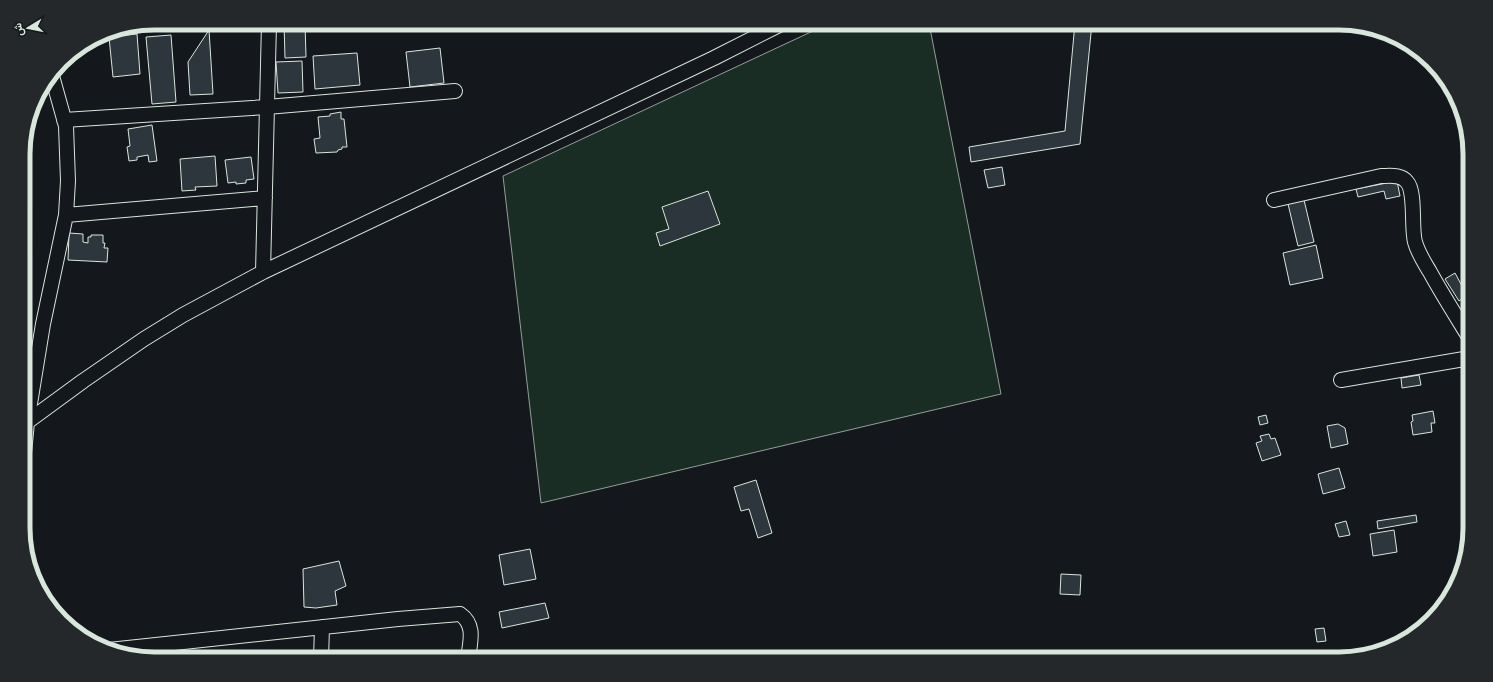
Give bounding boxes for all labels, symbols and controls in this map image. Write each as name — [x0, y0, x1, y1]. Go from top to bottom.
north arrow — [8, 8, 48, 48]
text: ش — [11, 22, 26, 37]

